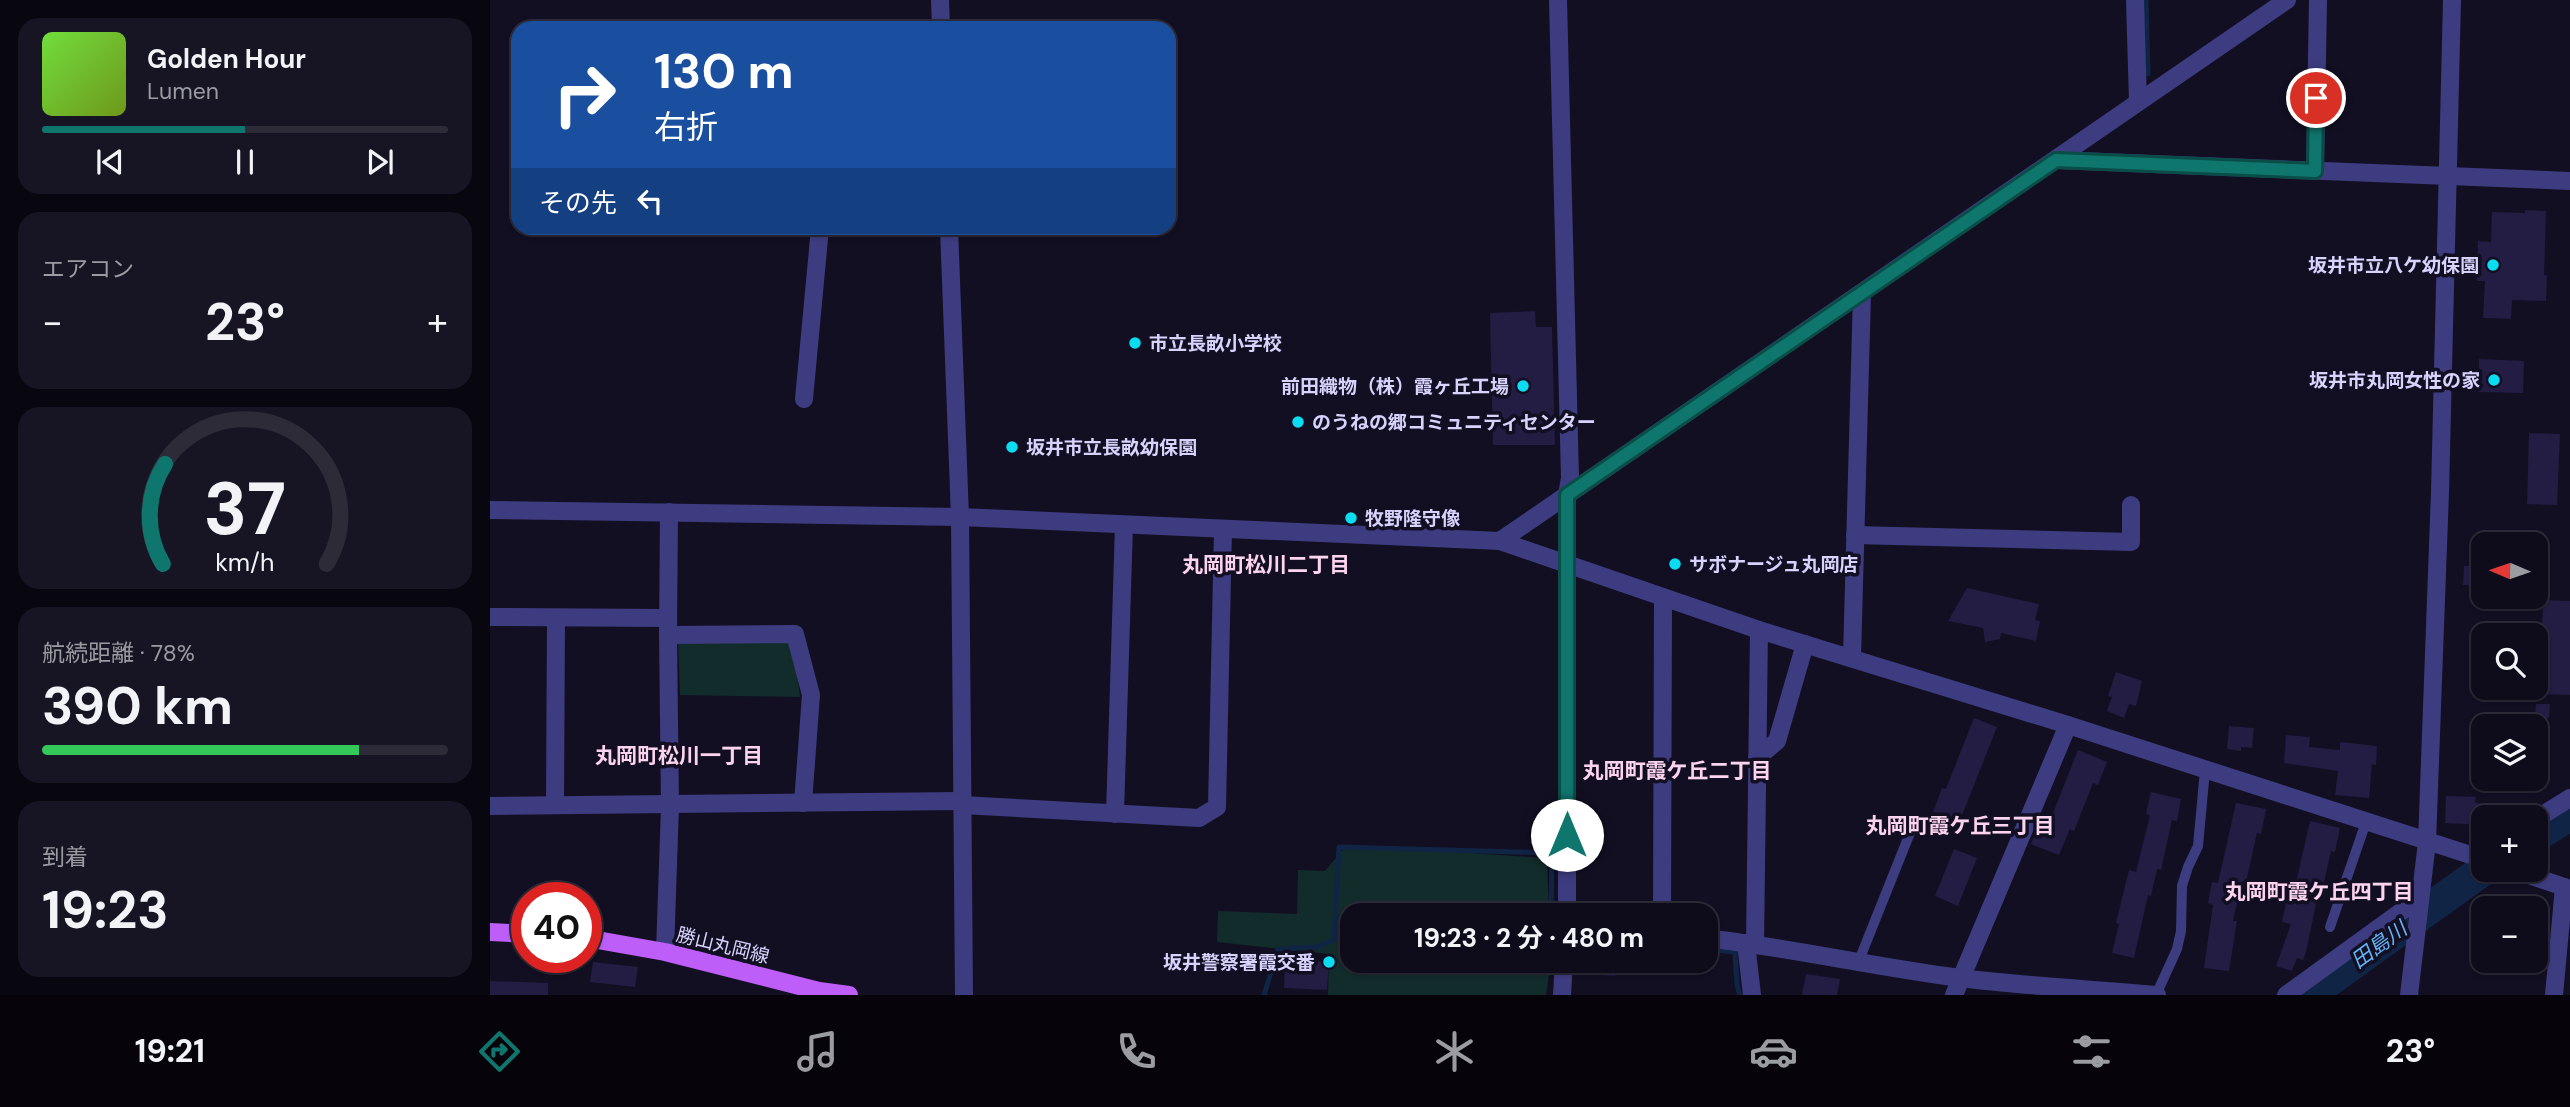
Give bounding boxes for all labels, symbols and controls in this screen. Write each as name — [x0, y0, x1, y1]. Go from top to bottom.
text: 130 m — [654, 39, 794, 103]
text: Golden Hour — [147, 42, 306, 76]
icon: right — [539, 49, 630, 140]
pin — [2286, 68, 2346, 128]
text: Lumen — [147, 76, 219, 106]
icon: arrive — [2297, 79, 2335, 117]
text: 右折 — [654, 106, 718, 148]
icon: previous — [91, 143, 129, 181]
icon: pause — [226, 143, 264, 181]
icon: next — [361, 143, 399, 181]
icon: left — [631, 182, 669, 220]
text: その先 — [539, 186, 617, 220]
place label: 坂井市立八ケ幼保園 — [2308, 253, 2479, 278]
text: エアコン — [42, 254, 134, 284]
marker: 坂井市立八ケ幼保園 — [2485, 257, 2501, 273]
text: 23° — [205, 288, 285, 356]
text: − — [42, 297, 63, 347]
text: + — [427, 297, 448, 347]
place label: 市立長畝小学校 — [1149, 331, 1282, 356]
marker: 市立長畝小学校 — [1127, 335, 1143, 351]
place label: 坂井市丸岡女性の家 — [2309, 368, 2480, 393]
marker: 坂井市丸岡女性の家 — [2486, 372, 2502, 388]
place label: 前田織物（株）霞ヶ丘工場 — [1281, 374, 1509, 399]
marker: 前田織物（株）霞ヶ丘工場 — [1515, 378, 1531, 394]
place label: のうねの郷コミュニティセンター — [1312, 410, 1596, 435]
marker: のうねの郷コミュニティセンター — [1290, 414, 1306, 430]
place label: 坂井市立長畝幼保園 — [1026, 435, 1197, 460]
marker: 坂井市立長畝幼保園 — [1004, 439, 1020, 455]
text: 37 — [204, 462, 286, 557]
place label: 牧野隆守像 — [1365, 506, 1460, 531]
marker: 牧野隆守像 — [1343, 510, 1359, 526]
north arrow — [2471, 532, 2548, 609]
map controls — [2471, 532, 2548, 973]
text: km/h — [215, 545, 275, 578]
district label: 丸岡町松川二丁目 — [1182, 551, 1350, 579]
place label: サボナージュ丸岡店 — [1689, 552, 1858, 577]
marker: サボナージュ丸岡店 — [1667, 556, 1683, 572]
button: search — [2471, 623, 2548, 700]
text: 航続距離 · 78% — [42, 638, 195, 668]
text: 390 km — [42, 672, 233, 740]
button: layers — [2471, 714, 2548, 791]
district label: 丸岡町松川一丁目 — [595, 742, 763, 770]
district label: 丸岡町霞ケ丘二丁目 — [1583, 757, 1772, 785]
position arrow — [1530, 798, 1604, 872]
button: + — [2471, 805, 2548, 882]
district label: 丸岡町霞ケ丘三丁目 — [1866, 812, 2055, 840]
text: 到着 — [42, 842, 88, 872]
text: 19:23 — [42, 876, 169, 944]
district label: 丸岡町霞ケ丘四丁目 — [2225, 878, 2414, 906]
speed limit sign: 40 — [511, 882, 602, 973]
button: − — [2471, 896, 2548, 973]
water label: 田島川 — [2345, 914, 2414, 975]
text: 19:23 · 2 分 · 480 m — [1414, 921, 1644, 955]
street label: 勝山丸岡線 — [674, 922, 772, 969]
place label: 坂井警察署霞交番 — [1163, 950, 1315, 975]
marker: 坂井警察署霞交番 — [1321, 954, 1337, 970]
icon: directions — [475, 1027, 524, 1076]
icon: music — [793, 1027, 842, 1076]
icon: phone — [1112, 1027, 1161, 1076]
icon: climate — [1430, 1027, 1479, 1076]
icon: car — [1749, 1027, 1798, 1076]
icon: filters — [2067, 1027, 2116, 1076]
text: 19:21 — [135, 1030, 205, 1072]
text: 23° — [2386, 1030, 2435, 1072]

